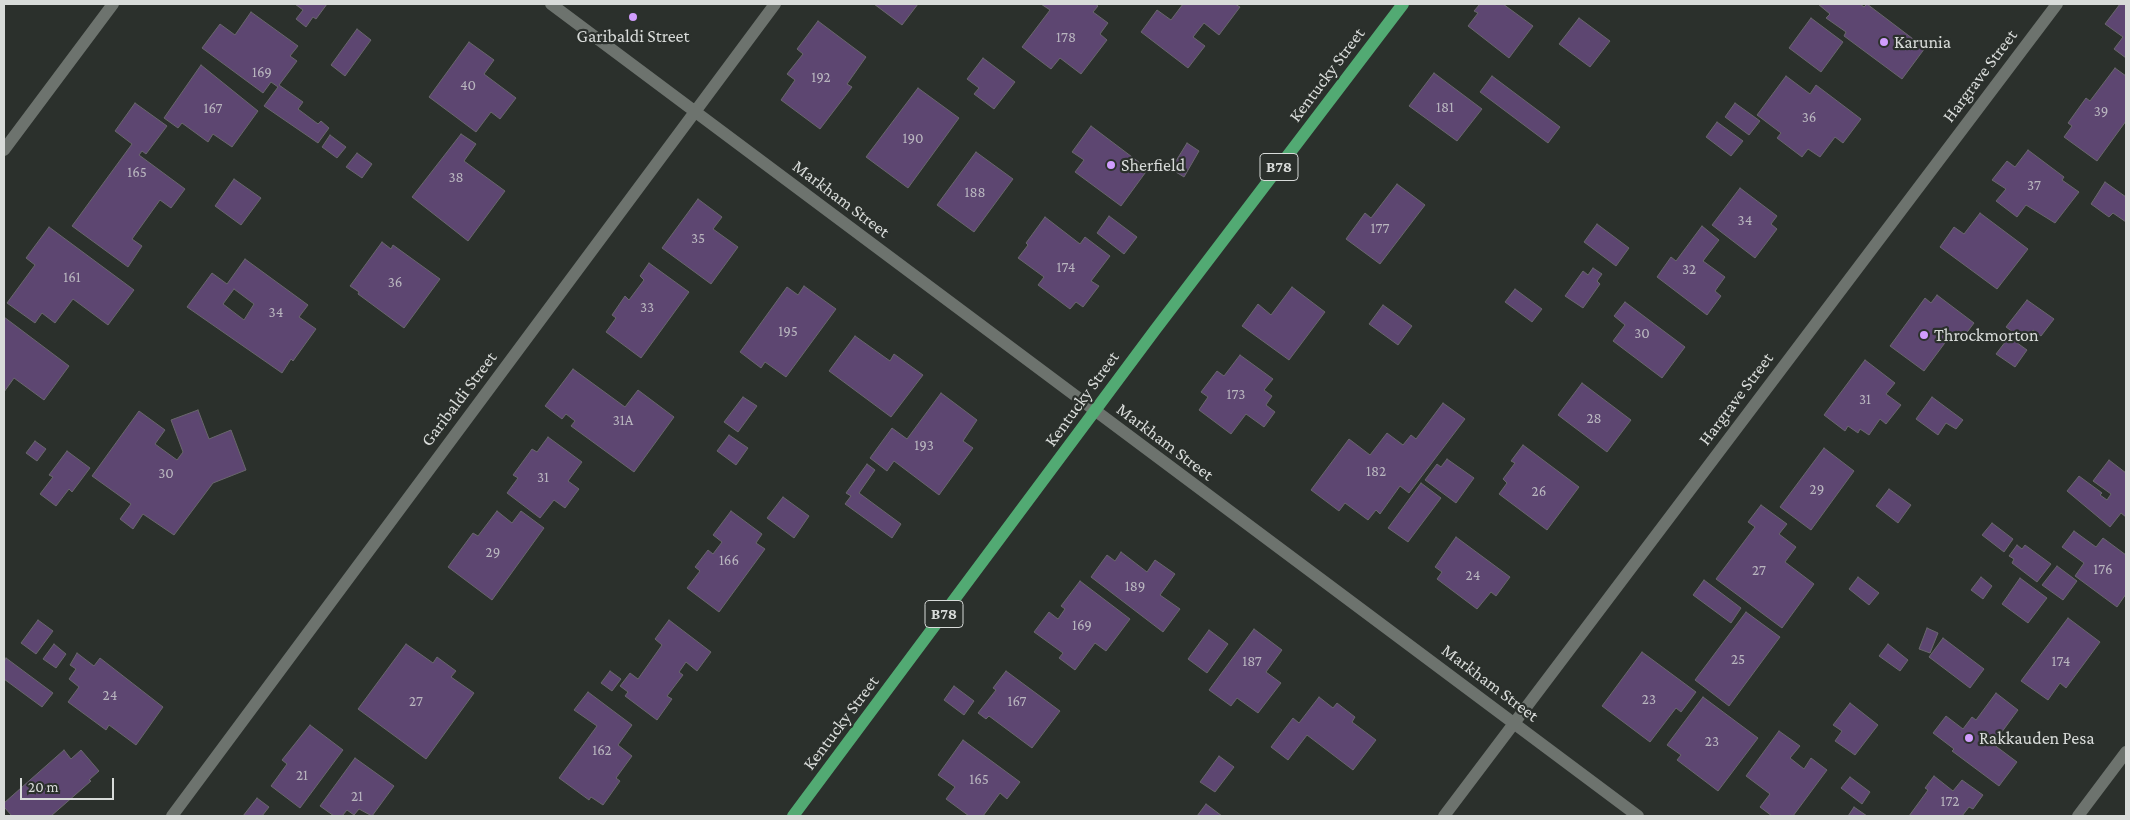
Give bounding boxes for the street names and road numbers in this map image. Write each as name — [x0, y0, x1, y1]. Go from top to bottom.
street label: Kentucky Street — [1284, 23, 1370, 127]
street label: Hargrave Street — [1938, 25, 2022, 127]
road number: B78 — [1260, 154, 1298, 180]
street label: Markham Street — [788, 155, 894, 243]
street label: Garibaldi Street — [416, 347, 502, 451]
street label: Kentucky Street — [1040, 347, 1124, 451]
street label: Hargrave Street — [1694, 348, 1778, 450]
street label: Markham Street — [1112, 398, 1218, 486]
road number: B78 — [925, 600, 963, 628]
street label: Markham Street — [1437, 639, 1543, 727]
street label: Kentucky Street — [798, 671, 884, 775]

